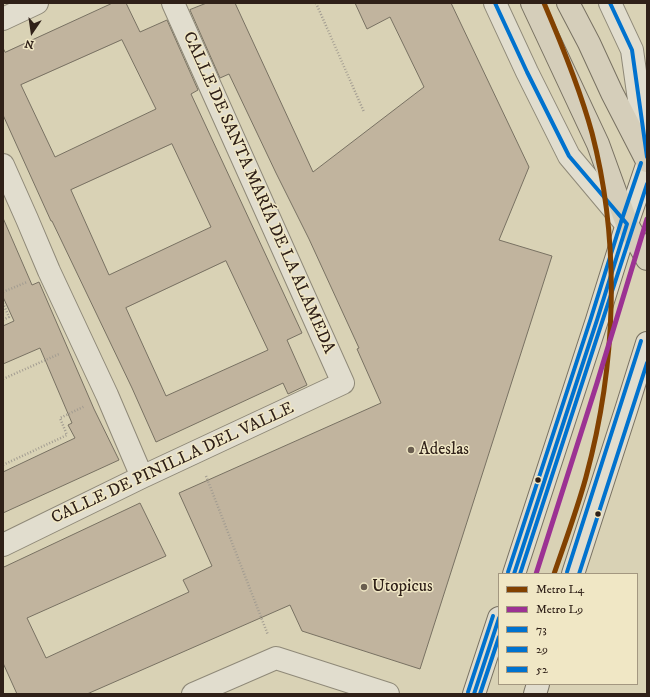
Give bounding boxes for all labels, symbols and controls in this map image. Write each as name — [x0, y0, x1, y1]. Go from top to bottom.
north arrow — [12, 12, 52, 52]
street label: CALLE DE SANTA MARÍA DE LA ALAMEDA — [177, 29, 339, 357]
text: N — [23, 36, 35, 52]
street label: CALLE DE PINILLA DEL VALLE — [48, 399, 298, 529]
place label: Adeslas — [419, 440, 469, 460]
marker: Adeslas — [406, 445, 416, 455]
unlabelled marker — [533, 475, 543, 485]
unlabelled marker — [593, 509, 603, 519]
legend — [498, 573, 638, 685]
place label: Utopicus — [372, 577, 433, 597]
marker: Utopicus — [359, 582, 369, 592]
text: Metro L4 — [536, 582, 584, 597]
text: Metro L9 — [536, 602, 583, 617]
text: 73 — [536, 622, 547, 637]
text: 29 — [536, 642, 548, 657]
text: 52 — [536, 662, 548, 677]

